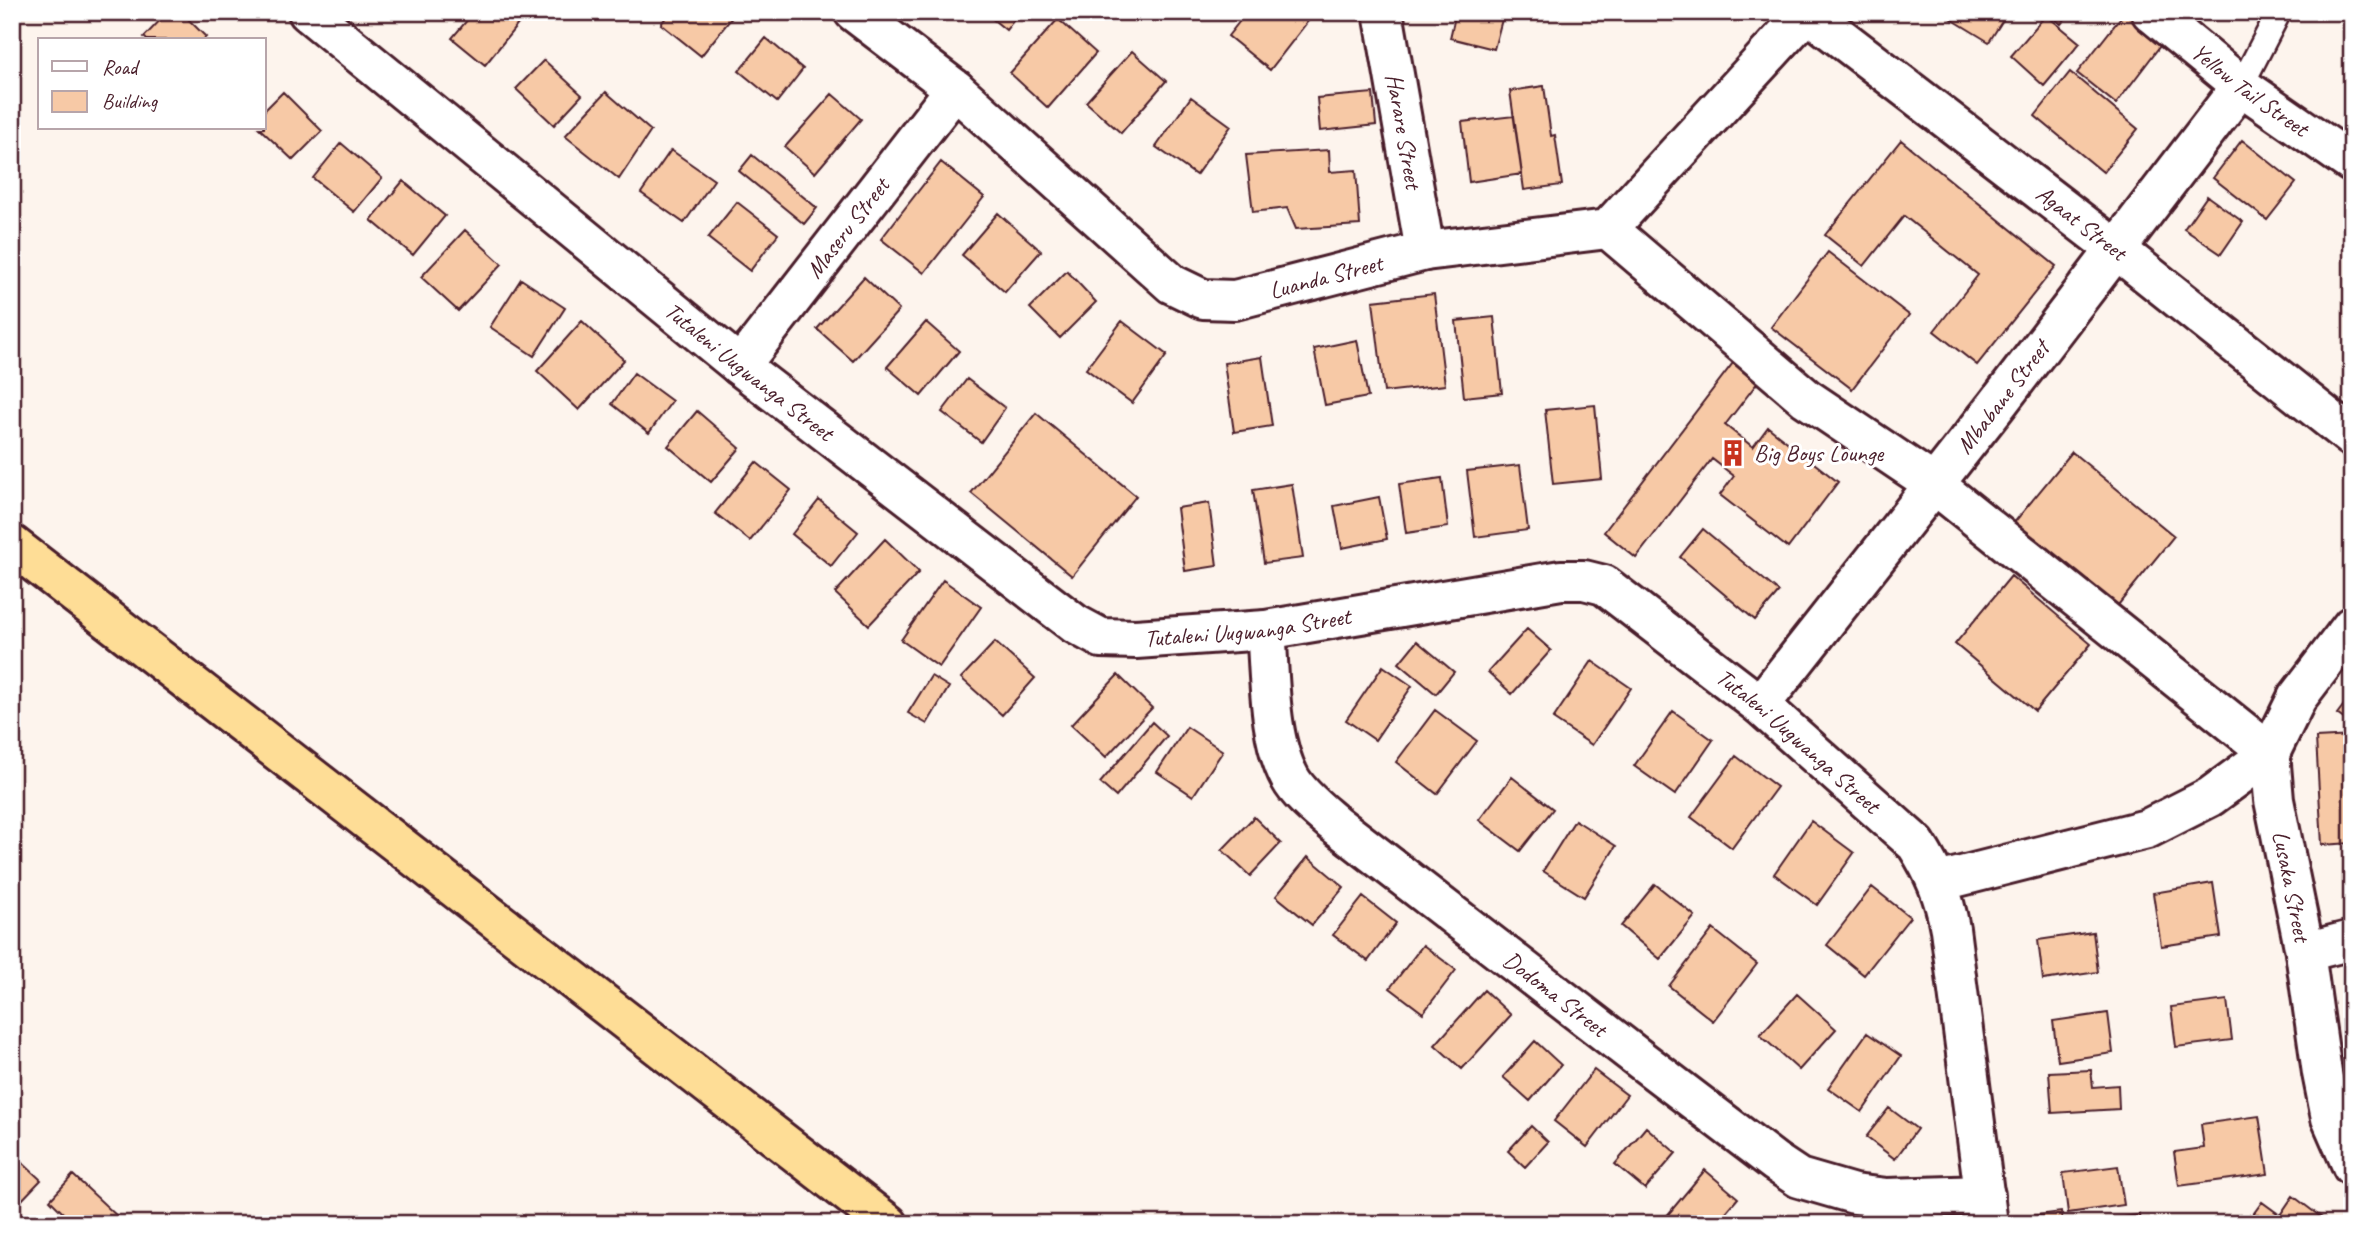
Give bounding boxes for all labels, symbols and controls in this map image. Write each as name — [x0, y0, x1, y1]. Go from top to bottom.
street label: Yellow Tail Street — [2185, 37, 2316, 144]
legend — [38, 38, 266, 130]
text: Road — [102, 54, 141, 80]
street label: Harare Street — [1379, 71, 1429, 193]
text: Building — [102, 88, 159, 114]
street label: Maseru Street — [799, 170, 897, 284]
street label: Agaat Street — [2030, 178, 2134, 268]
street label: Luanda Street — [1266, 247, 1387, 306]
street label: Tutaleni Uugwanga Street — [659, 295, 841, 449]
street label: Mbabane Street — [1949, 332, 2058, 460]
building icon: Big Boys Lounge — [1718, 438, 1748, 468]
place label: Big Boys Lounge — [1754, 438, 1885, 468]
street label: Tutaleni Uugwanga Street — [1144, 601, 1355, 653]
street label: Tutaleni Uugwanga Street — [1710, 662, 1888, 821]
street label: Lusaka Street — [2266, 828, 2318, 946]
street label: Dodoma Street — [1498, 945, 1615, 1045]

